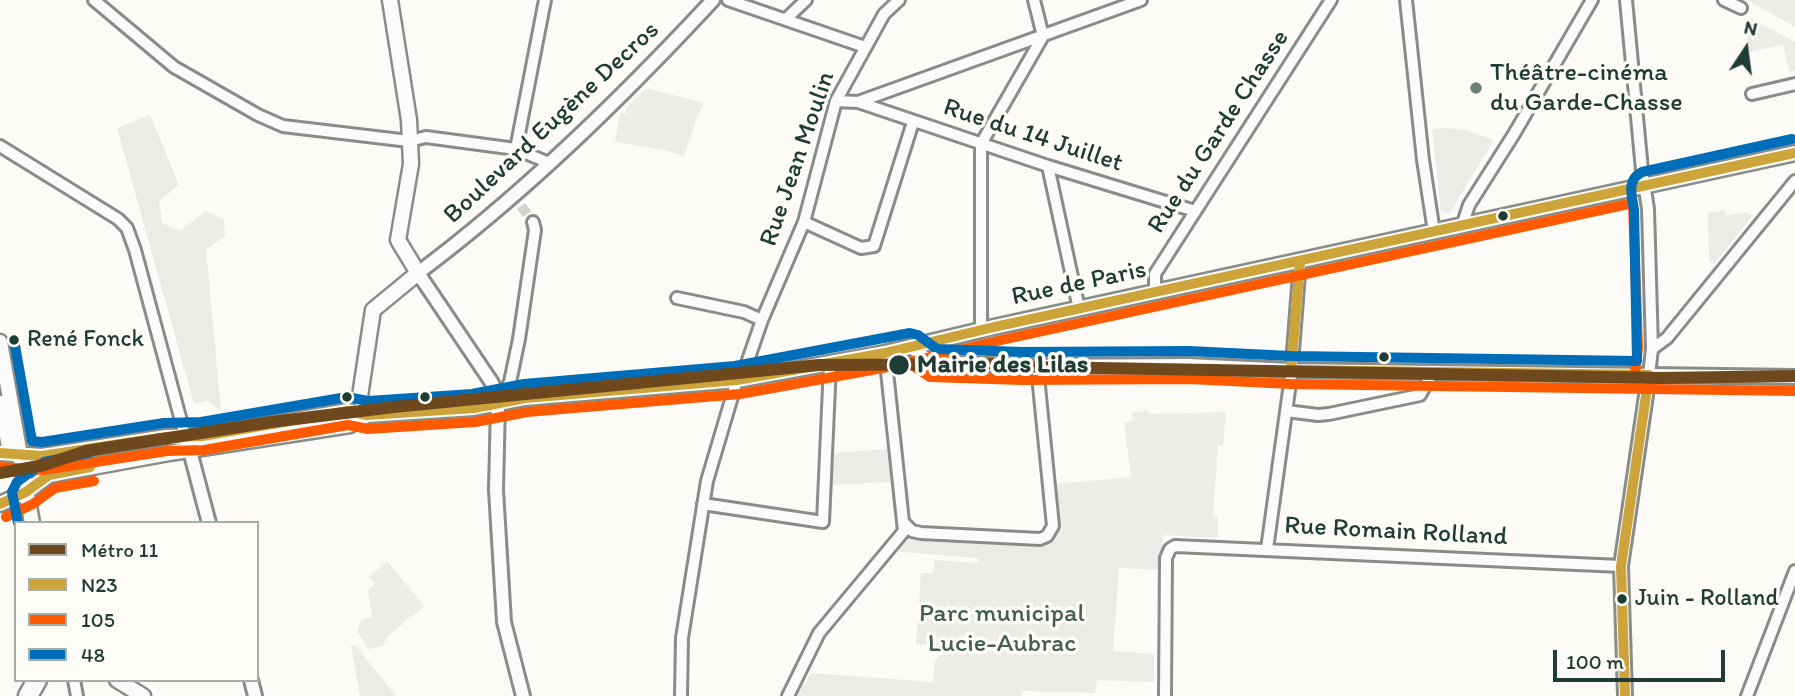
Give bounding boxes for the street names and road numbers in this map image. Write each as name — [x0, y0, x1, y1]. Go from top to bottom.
street label: Boulevard Eugène Decros — [438, 15, 666, 231]
street label: Rue du Garde Chasse — [1141, 24, 1297, 240]
street label: Rue Jean Moulin — [754, 68, 842, 250]
street label: Rue du 14 Juillet — [939, 92, 1127, 180]
street label: Rue de Paris — [1009, 255, 1149, 313]
street label: Rue Romain Rolland — [1284, 511, 1508, 553]

